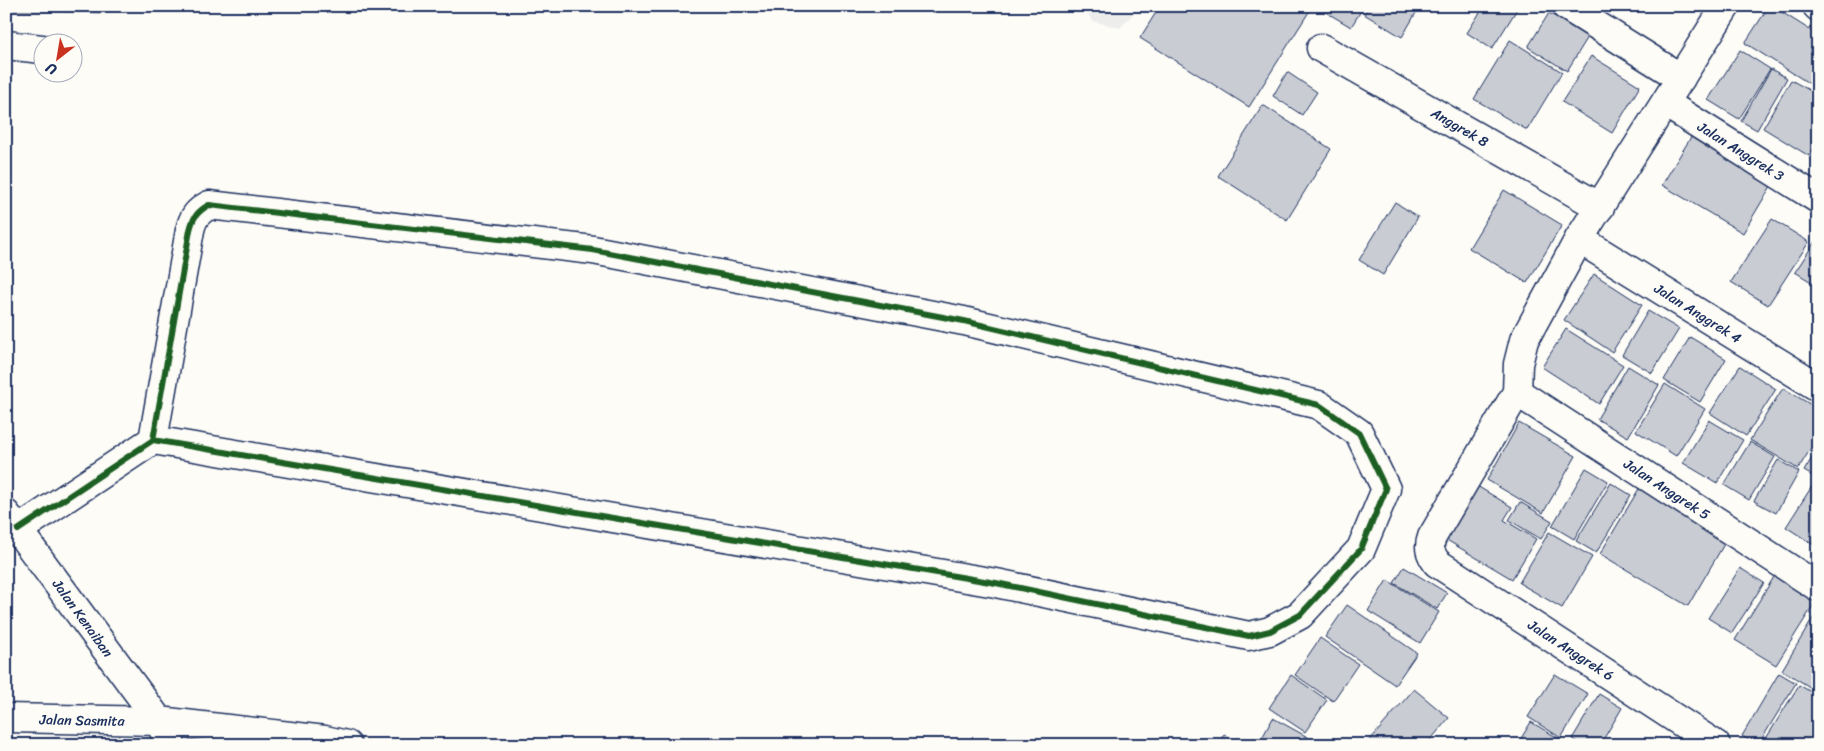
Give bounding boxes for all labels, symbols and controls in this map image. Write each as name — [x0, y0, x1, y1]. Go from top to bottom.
north arrow — [32, 32, 82, 82]
text: U — [41, 55, 62, 82]
street label: Anggrek 8 — [1425, 100, 1494, 154]
street label: Jalan Anggrek 3 — [1692, 114, 1789, 188]
street label: Jalan Anggrek 4 — [1648, 276, 1747, 351]
street label: Jalan Anggrek 5 — [1617, 451, 1716, 527]
street label: Jalan Kenaiban — [45, 573, 120, 663]
street label: Jalan Anggrek 6 — [1522, 613, 1619, 688]
street label: Jalan Sasmita — [38, 707, 126, 734]

